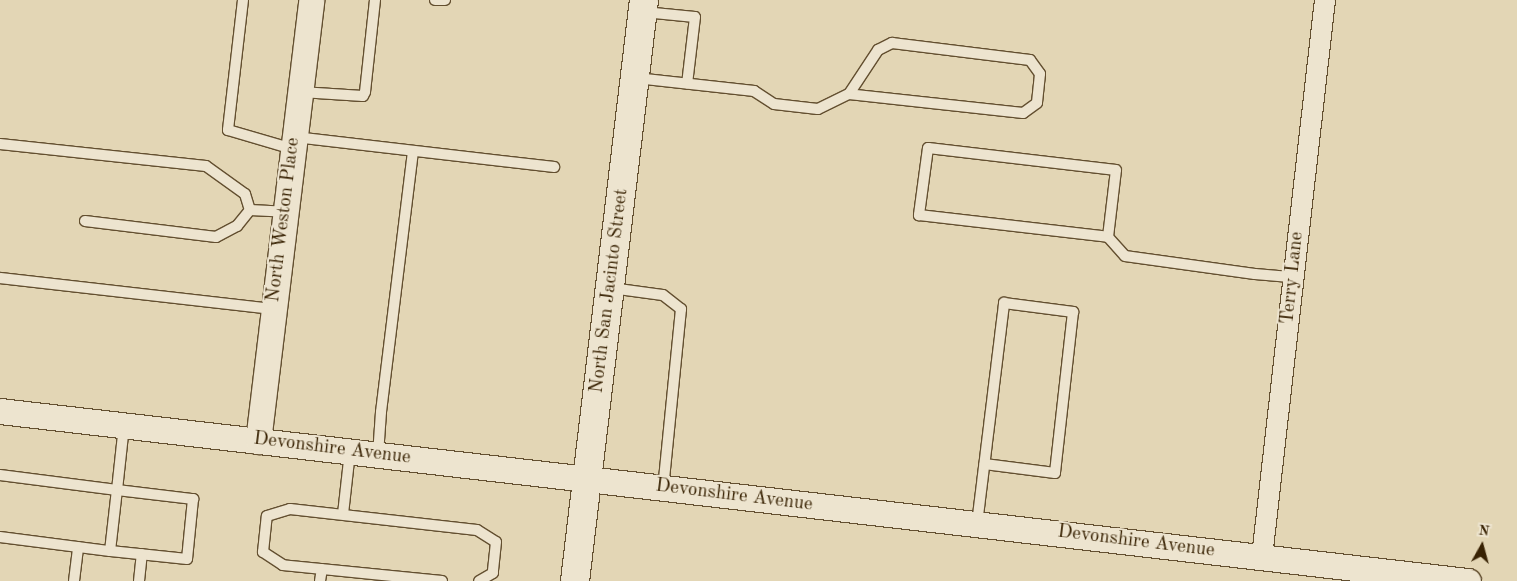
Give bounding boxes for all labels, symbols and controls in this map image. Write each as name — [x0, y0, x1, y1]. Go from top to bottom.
street label: North Weston Place — [263, 136, 305, 304]
street label: North San Jacinto Street — [586, 187, 634, 395]
street label: Terry Lane — [1277, 231, 1309, 325]
street label: Devonshire Avenue — [252, 428, 412, 470]
street label: Devonshire Avenue — [654, 475, 814, 517]
street label: Devonshire Avenue — [1056, 521, 1216, 563]
north arrow — [1457, 521, 1507, 571]
text: N — [1478, 524, 1490, 539]

